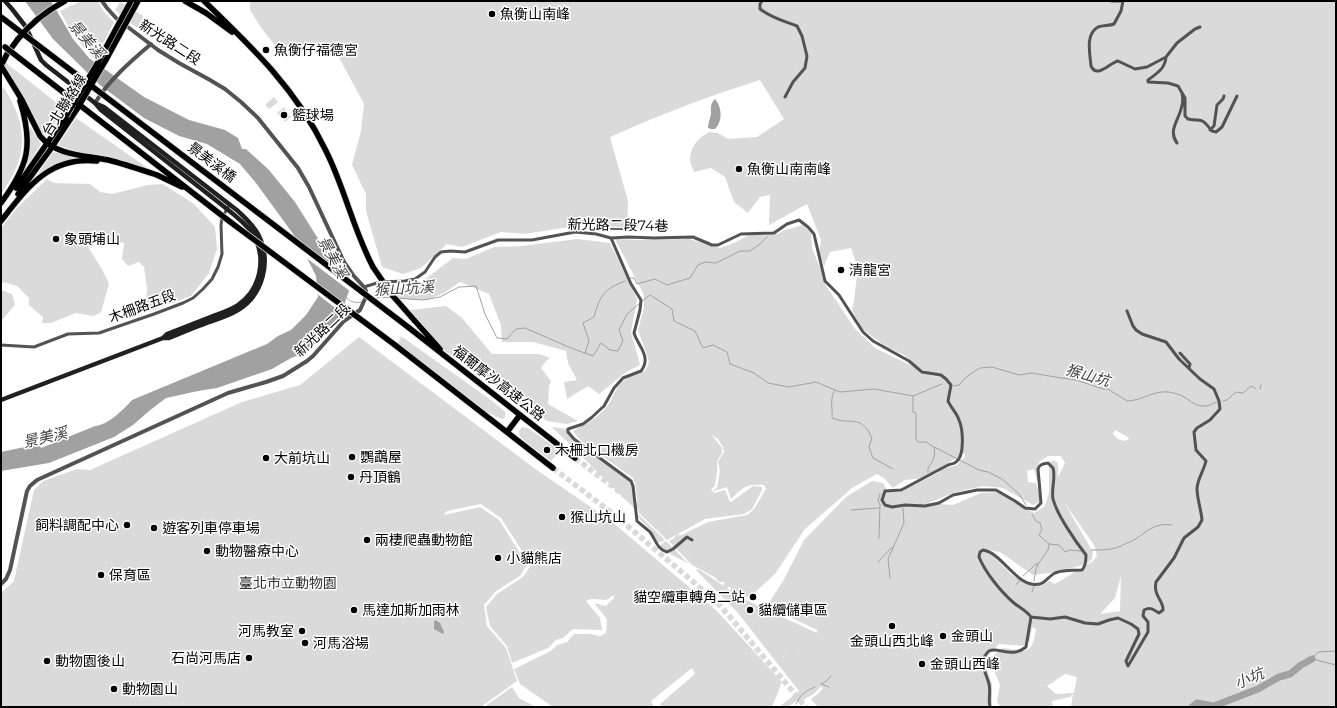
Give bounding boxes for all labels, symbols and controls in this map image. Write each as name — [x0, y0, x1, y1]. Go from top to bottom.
place label: 魚衡山南峰 — [500, 5, 570, 23]
marker: 魚衡山南峰 — [487, 9, 497, 19]
street label: 新光路二段 — [136, 15, 204, 69]
water label: 景美溪 — [65, 16, 110, 64]
place label: 魚衡仔福德宮 — [274, 41, 358, 59]
marker: 魚衡仔福德宮 — [261, 45, 271, 55]
street label: 台北聯絡線 — [38, 71, 90, 139]
place label: 籃球場 — [292, 106, 334, 124]
marker: 籃球場 — [279, 110, 289, 120]
street label: 景美溪橋 — [184, 138, 240, 186]
place label: 魚衡山南南峰 — [747, 160, 831, 178]
marker: 魚衡山南南峰 — [734, 164, 744, 174]
street label: 新光路二段74巷 — [568, 215, 668, 235]
place label: 象頭埔山 — [64, 230, 120, 248]
water label: 景美溪 — [314, 233, 353, 283]
marker: 象頭埔山 — [51, 234, 61, 244]
place label: 清龍宮 — [849, 261, 891, 279]
marker: 清龍宮 — [836, 265, 846, 275]
water label: 猴山坑溪 — [374, 277, 436, 299]
street label: 木柵路五段 — [106, 286, 178, 326]
street label: 新光路二段 — [290, 300, 354, 360]
street label: 福爾摩沙高速公路 — [449, 341, 549, 425]
water label: 猴山坑 — [1064, 360, 1114, 391]
water label: 景美溪 — [21, 422, 71, 451]
place label: 木柵北口機房 — [555, 441, 639, 459]
marker: 木柵北口機房 — [542, 445, 552, 455]
place label: 鸚鵡屋 — [360, 448, 402, 466]
place label: 大前坑山 — [274, 449, 330, 467]
marker: 鸚鵡屋 — [347, 452, 357, 462]
marker: 大前坑山 — [261, 453, 271, 463]
place label: 丹頂鶴 — [359, 468, 401, 486]
marker: 丹頂鶴 — [346, 472, 356, 482]
place label: 猴山坑山 — [570, 508, 626, 526]
marker: 猴山坑山 — [557, 512, 567, 522]
place label: 飼料調配中心 — [35, 516, 119, 534]
place label: 遊客列車停車場 — [162, 519, 260, 537]
marker: 飼料調配中心 — [122, 520, 132, 530]
marker: 遊客列車停車場 — [149, 523, 159, 533]
place label: 兩棲爬蟲動物館 — [375, 531, 473, 549]
marker: 兩棲爬蟲動物館 — [362, 535, 372, 545]
place label: 動物醫療中心 — [215, 542, 299, 560]
marker: 動物醫療中心 — [202, 546, 212, 556]
place label: 小貓熊店 — [506, 549, 562, 567]
marker: 小貓熊店 — [493, 553, 503, 563]
place label: 保育區 — [109, 566, 151, 584]
marker: 保育區 — [96, 570, 106, 580]
park label: 臺北市立動物園 — [239, 574, 337, 592]
place label: 貓空纜車轉角二站 — [633, 588, 745, 606]
marker: 貓空纜車轉角二站 — [748, 592, 758, 602]
place label: 馬達加斯加雨林 — [362, 601, 460, 619]
place label: 貓纜儲車區 — [758, 601, 828, 619]
marker: 馬達加斯加雨林 — [349, 605, 359, 615]
marker: 貓纜儲車區 — [745, 605, 755, 615]
marker: 金頭山西北峰 — [887, 621, 897, 631]
place label: 河馬教室 — [238, 622, 294, 640]
marker: 河馬教室 — [297, 626, 307, 636]
place label: 金頭山 — [951, 627, 993, 645]
marker: 金頭山 — [938, 631, 948, 641]
place label: 金頭山西北峰 — [850, 632, 934, 650]
place label: 河馬浴場 — [313, 634, 369, 652]
marker: 河馬浴場 — [300, 638, 310, 648]
place label: 石尚河馬店 — [171, 649, 241, 667]
place label: 動物園後山 — [55, 652, 125, 670]
marker: 石尚河馬店 — [244, 653, 254, 663]
place label: 金頭山西峰 — [930, 655, 1000, 673]
marker: 動物園後山 — [42, 656, 52, 666]
marker: 金頭山西峰 — [917, 659, 927, 669]
water label: 小坑 — [1231, 663, 1268, 693]
place label: 動物園山 — [122, 680, 178, 698]
marker: 動物園山 — [109, 684, 119, 694]

